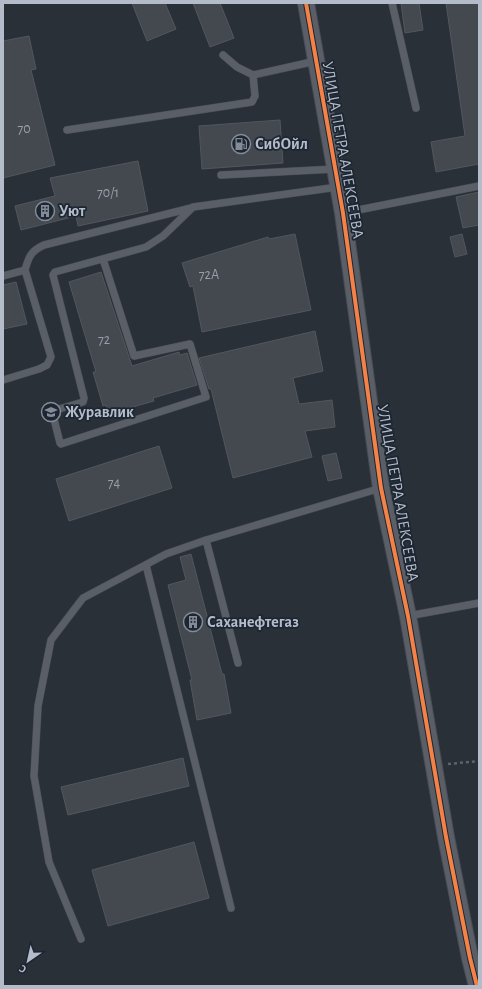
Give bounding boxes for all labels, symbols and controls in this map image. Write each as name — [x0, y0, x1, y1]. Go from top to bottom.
street label: УЛИЦА ПЕТРА АЛЕКСЕЕВА — [320, 60, 367, 240]
house number: 70 — [17, 122, 31, 136]
fuel station icon: СибОйл — [230, 133, 252, 155]
place label: СибОйл — [255, 136, 308, 152]
house number: 70/1 — [97, 186, 119, 200]
building icon: Уют — [34, 200, 56, 222]
place label: Уют — [59, 203, 86, 219]
house number: 72А — [199, 268, 219, 282]
house number: 72 — [98, 333, 110, 347]
school or university icon: Журавлик — [40, 401, 62, 423]
street label: УЛИЦА ПЕТРА АЛЕКСЕЕВА — [375, 403, 422, 583]
place label: Журавлик — [65, 404, 134, 421]
house number: 74 — [108, 476, 121, 490]
building icon: Саханефтегаз — [182, 611, 204, 633]
place label: Саханефтегаз — [207, 614, 299, 630]
north arrow — [8, 941, 48, 981]
text: С — [17, 963, 28, 975]

